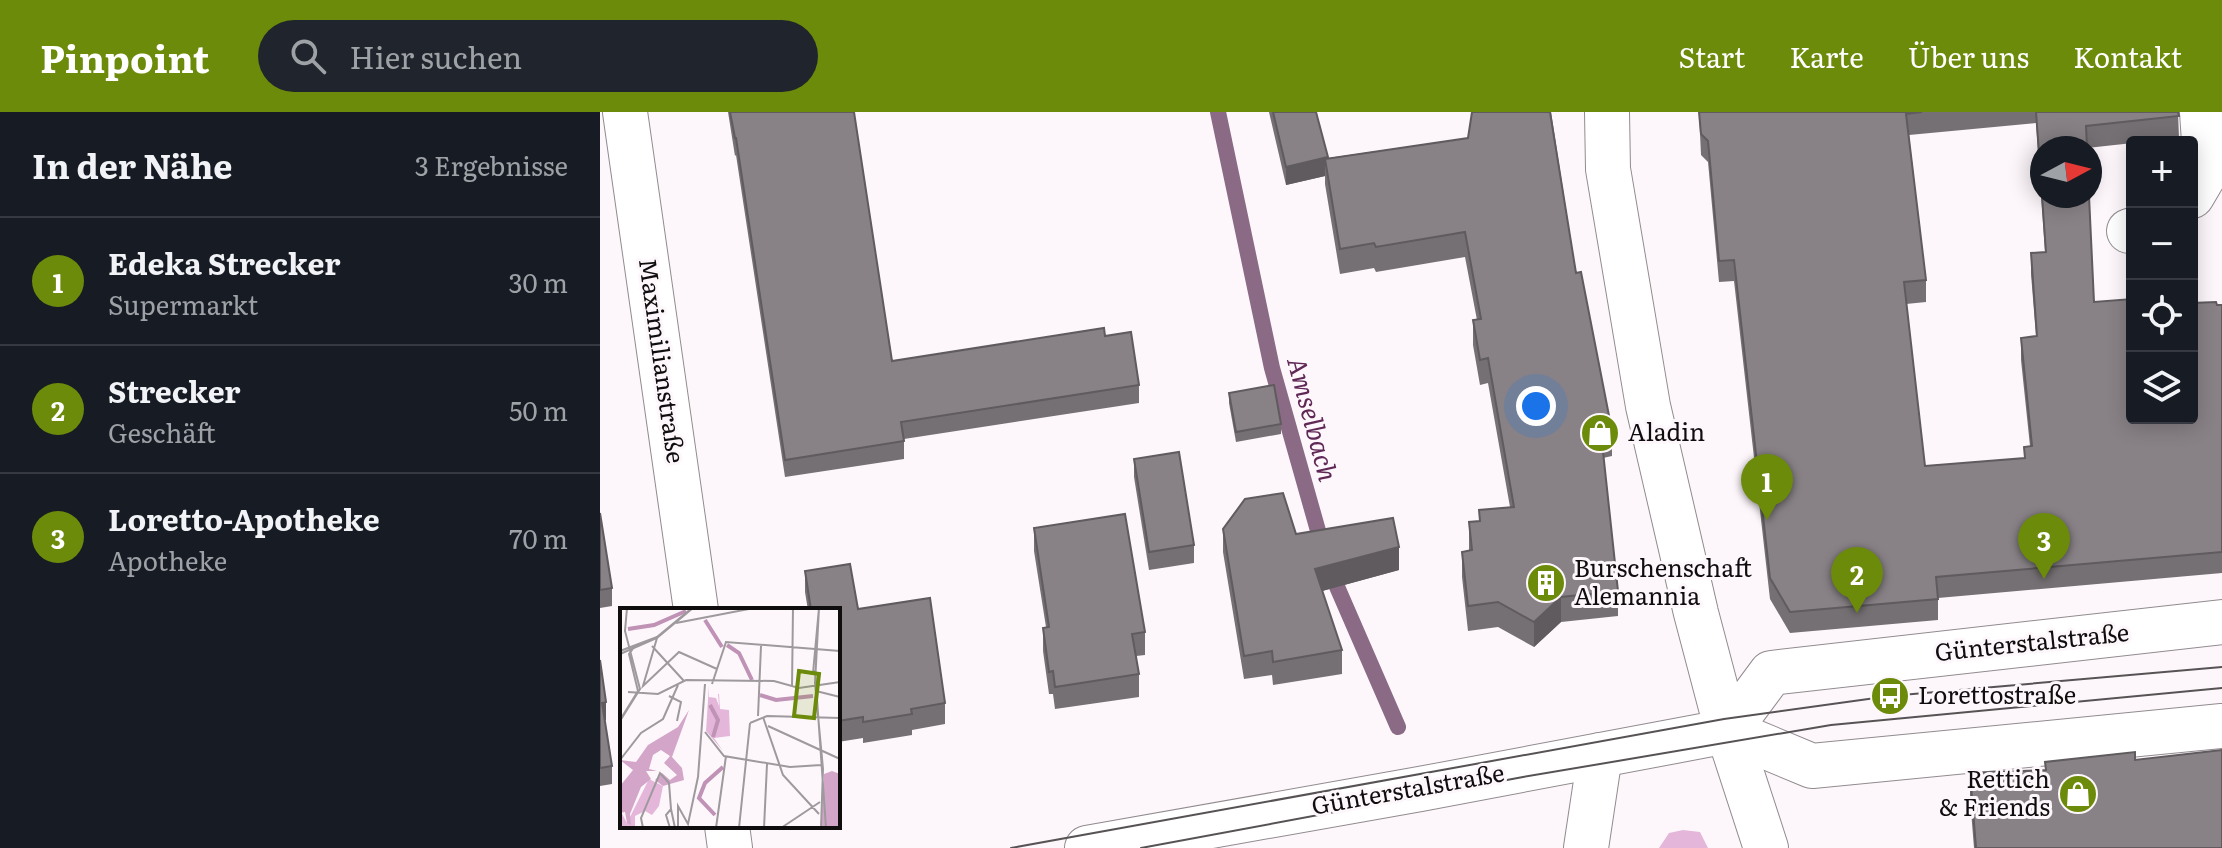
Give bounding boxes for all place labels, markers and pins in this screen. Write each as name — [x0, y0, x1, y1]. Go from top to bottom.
shop icon: Aladin — [1579, 412, 1621, 454]
place label: Aladin — [1628, 413, 1705, 448]
pin: 1 — [1741, 454, 1793, 520]
pin: 3 — [2018, 513, 2070, 579]
pin: 2 — [1831, 547, 1883, 613]
place label: Burschenschaft Alemannia — [1574, 549, 1752, 612]
building icon: Burschenschaft Alemannia — [1525, 562, 1567, 604]
bus stop icon: Lorettostraße — [1869, 675, 1911, 717]
place label: Lorettostraße — [1918, 676, 2076, 711]
place label: Rettich & Friends — [1939, 760, 2050, 823]
shop icon: Rettich & Friends — [2057, 773, 2099, 815]

